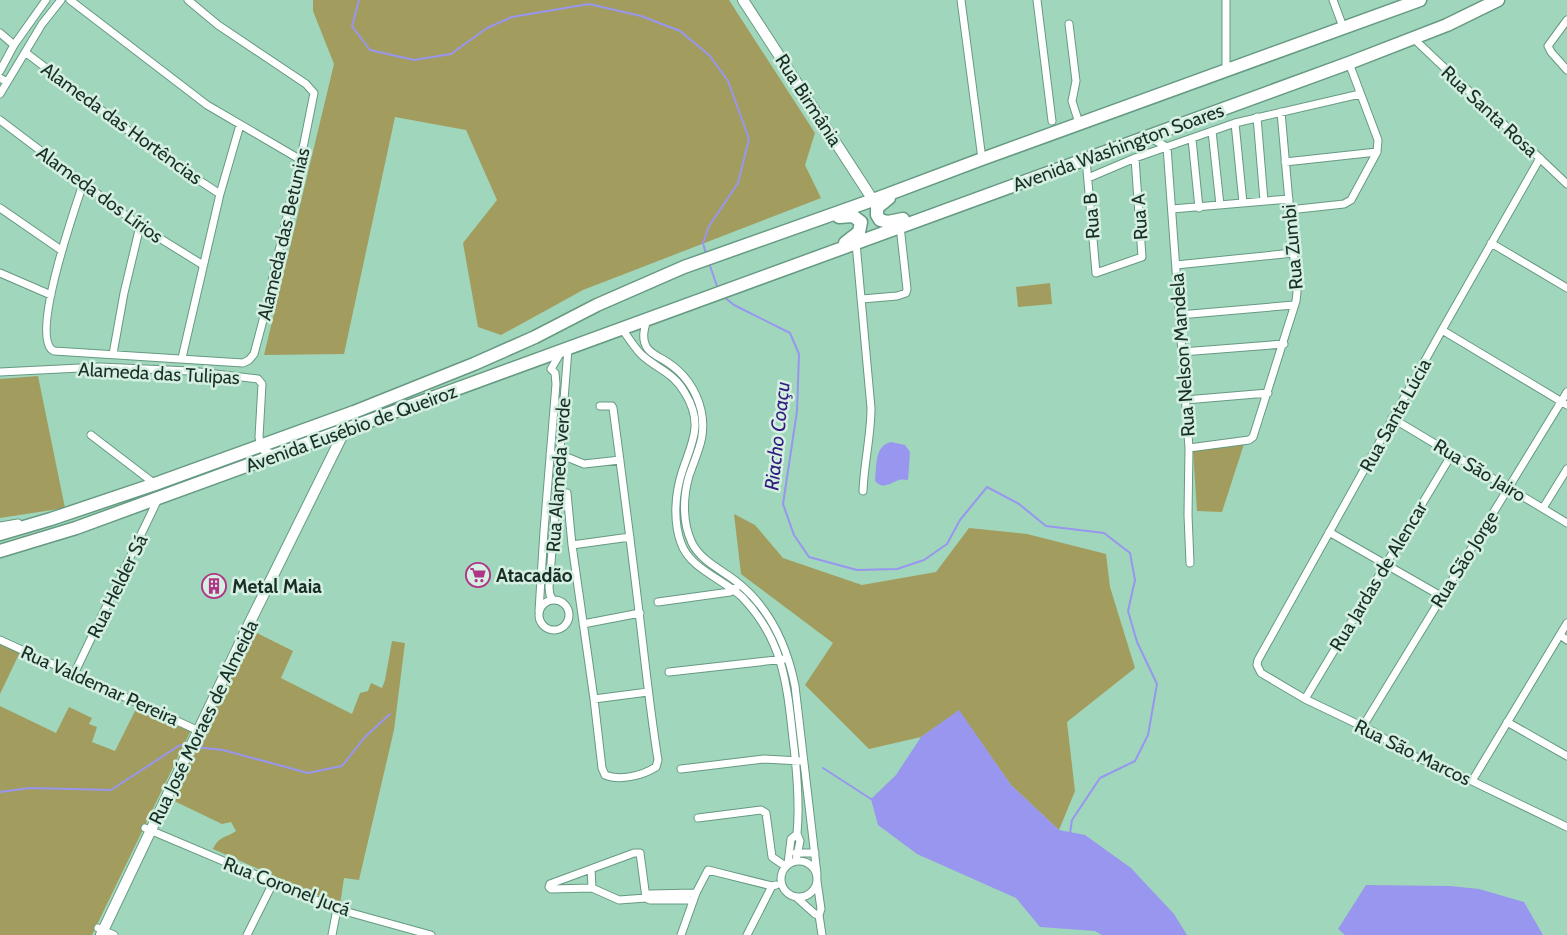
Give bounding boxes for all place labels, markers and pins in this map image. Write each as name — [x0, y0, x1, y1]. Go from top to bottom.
supermarket icon: Atacadão — [465, 562, 491, 588]
place label: Atacadão — [496, 564, 573, 587]
building icon: Metal Maia — [201, 573, 227, 599]
place label: Metal Maia — [232, 575, 322, 598]

